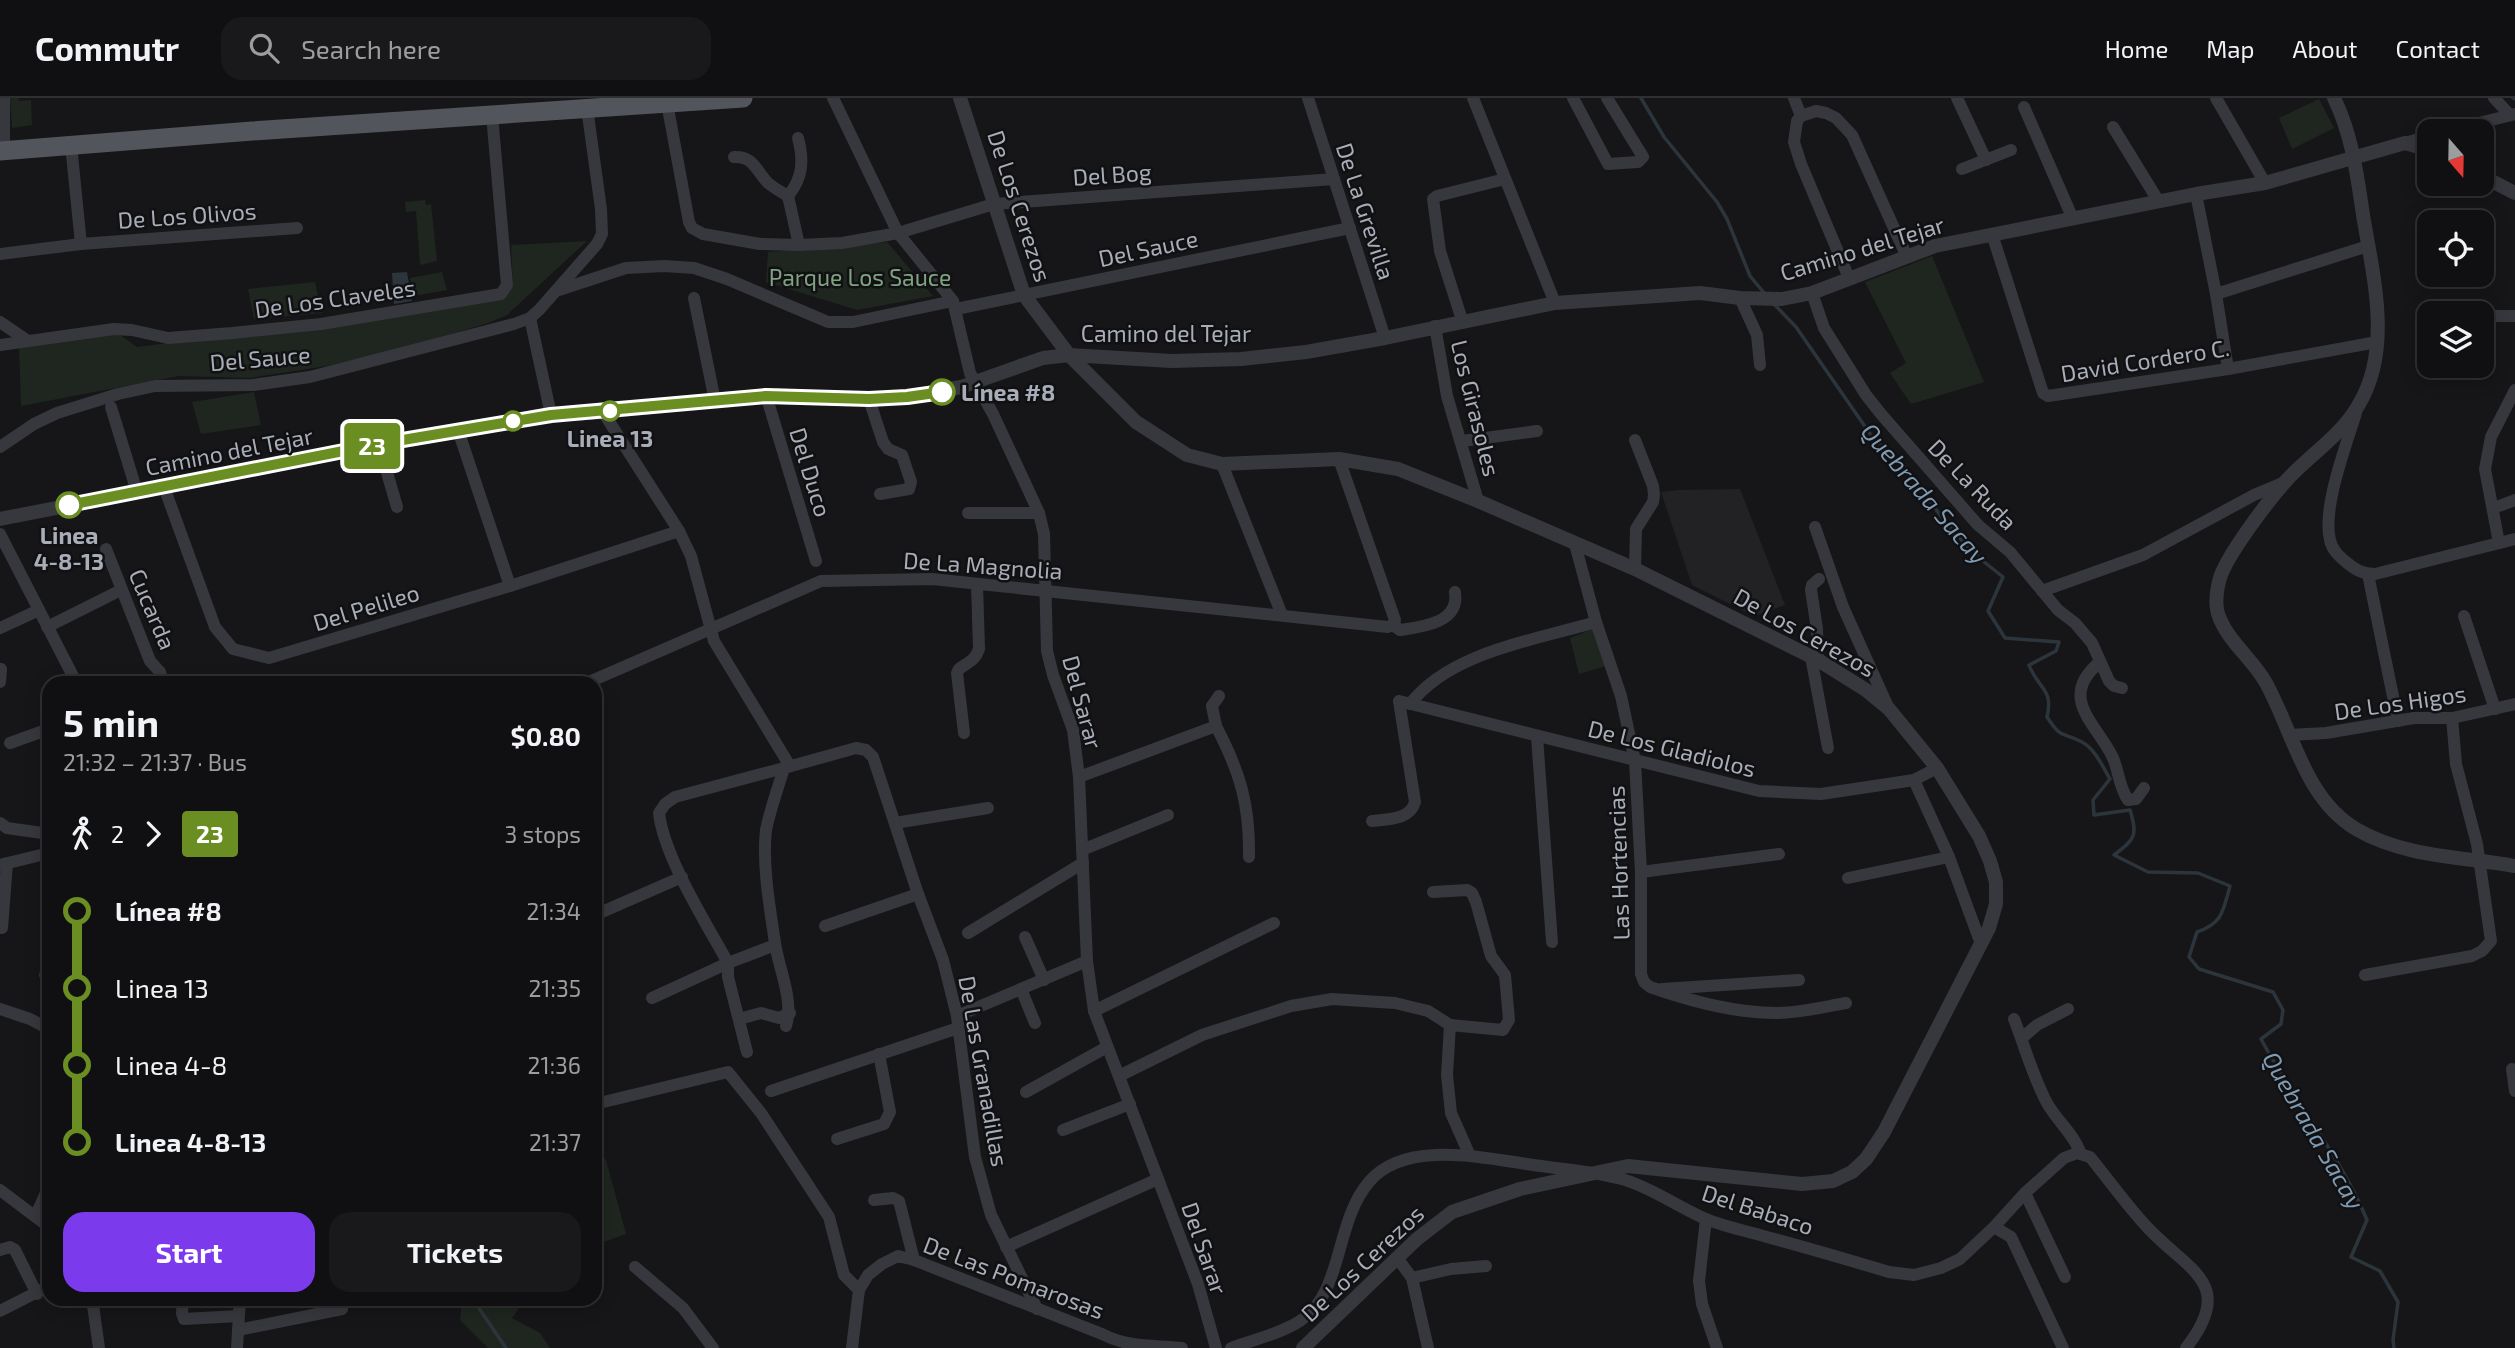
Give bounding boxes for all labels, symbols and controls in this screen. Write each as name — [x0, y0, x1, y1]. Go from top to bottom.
search box — [221, 17, 711, 80]
text: Commutr — [35, 28, 179, 68]
icon: search — [245, 29, 283, 67]
text: Search here — [301, 33, 441, 64]
text: Home — [2105, 34, 2168, 63]
text: Map — [2206, 34, 2254, 63]
text: About — [2292, 34, 2358, 63]
text: Contact — [2396, 34, 2480, 63]
north arrow — [2417, 119, 2494, 196]
map controls — [2417, 119, 2494, 378]
street label: De Los Cerezos — [982, 127, 1058, 285]
street label: De La Grevilla — [1331, 139, 1401, 283]
street label: Del Bog — [1072, 157, 1153, 191]
street label: De Los Olivos — [117, 196, 257, 234]
street label: Camino del Tejar — [1776, 210, 1948, 286]
button: locate — [2417, 210, 2494, 287]
street label: Del Sauce — [1096, 224, 1200, 272]
park label: Parque Los Sauce — [769, 263, 951, 291]
street label: De Los Claveles — [253, 273, 417, 323]
button: layers — [2417, 301, 2494, 378]
street label: Camino del Tejar — [1081, 319, 1251, 347]
street label: David Cordero C. — [2059, 333, 2231, 387]
street label: Los Girasoles — [1446, 337, 1506, 479]
street label: Del Sauce — [208, 340, 312, 376]
place label: Línea #8 — [961, 378, 1055, 406]
marker: Línea #8 — [929, 379, 955, 405]
marker: Linea 13 — [600, 401, 620, 421]
unlabelled marker — [503, 411, 523, 431]
water label: Quebrada Sacay — [1856, 417, 1994, 570]
street label: Camino del Tejar — [143, 421, 315, 481]
line badge: 23 — [340, 423, 404, 469]
place label: Linea 13 — [567, 424, 653, 452]
street label: Del Duco — [784, 424, 838, 520]
text: 23 — [358, 431, 386, 460]
street label: De La Ruda — [1923, 433, 2023, 535]
marker: Linea 4-8-13 — [56, 492, 82, 518]
place label: Linea 4-8-13 — [34, 521, 104, 575]
street label: De La Magnolia — [902, 545, 1064, 585]
street label: Cucarda — [124, 564, 182, 654]
street label: Del Pelileo — [310, 578, 422, 636]
street label: De Los Cerezos — [1729, 582, 1881, 682]
street label: Del Sarar — [1057, 652, 1109, 752]
street label: De Los Higos — [2332, 679, 2468, 725]
text: 5 min — [63, 699, 159, 745]
street label: De Los Gladiolos — [1585, 714, 1759, 782]
text: $0.80 — [511, 720, 581, 751]
text: 21:32 – 21:37 · Bus — [63, 748, 247, 776]
street label: Las Hortencias — [1601, 785, 1635, 941]
icon: walk — [63, 815, 101, 853]
icon: forward — [134, 815, 172, 853]
text: 23 — [196, 819, 224, 848]
text: 2 — [111, 820, 124, 848]
text: 3 stops — [505, 820, 581, 848]
text: Línea #8 — [115, 895, 222, 926]
text: 21:34 — [527, 897, 581, 925]
text: Linea 13 — [115, 972, 209, 1003]
street label: De Las Granadillas — [953, 973, 1015, 1169]
text: 21:35 — [528, 974, 581, 1002]
water label: Quebrada Sacay — [2257, 1046, 2371, 1214]
text: Linea 4-8 — [115, 1049, 227, 1080]
text: 21:36 — [528, 1051, 581, 1079]
text: Linea 4-8-13 — [115, 1126, 266, 1157]
text: 21:37 — [529, 1128, 581, 1156]
street label: Del Babaco — [1699, 1178, 1817, 1240]
street label: Del Sarar — [1176, 1198, 1234, 1298]
street label: De Los Cerezos — [1295, 1199, 1429, 1327]
button: Start — [63, 1212, 315, 1292]
button: Tickets — [329, 1212, 581, 1292]
street label: De Las Pomarosas — [920, 1230, 1108, 1324]

